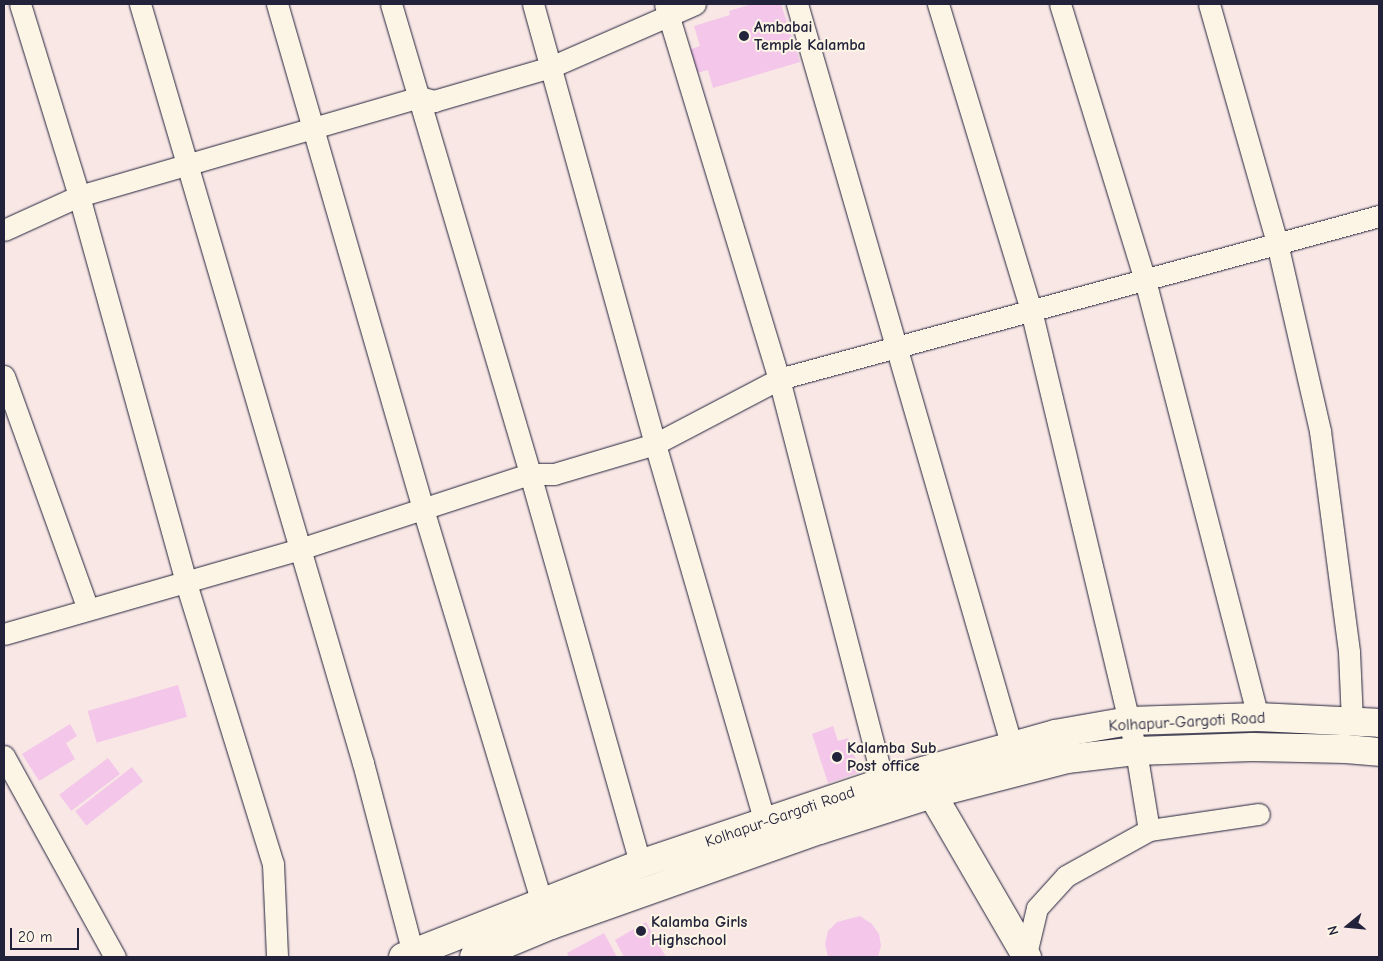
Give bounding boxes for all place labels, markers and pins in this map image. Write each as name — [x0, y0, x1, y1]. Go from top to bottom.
place label: Ambabai Temple Kalamba — [754, 17, 866, 55]
marker: Ambabai Temple Kalamba — [738, 30, 750, 42]
place label: Kalamba Sub Post office — [847, 738, 936, 776]
marker: Kalamba Sub Post office — [831, 751, 843, 763]
place label: Kalamba Girls Highschool — [651, 912, 747, 950]
marker: Kalamba Girls Highschool — [635, 925, 647, 937]

